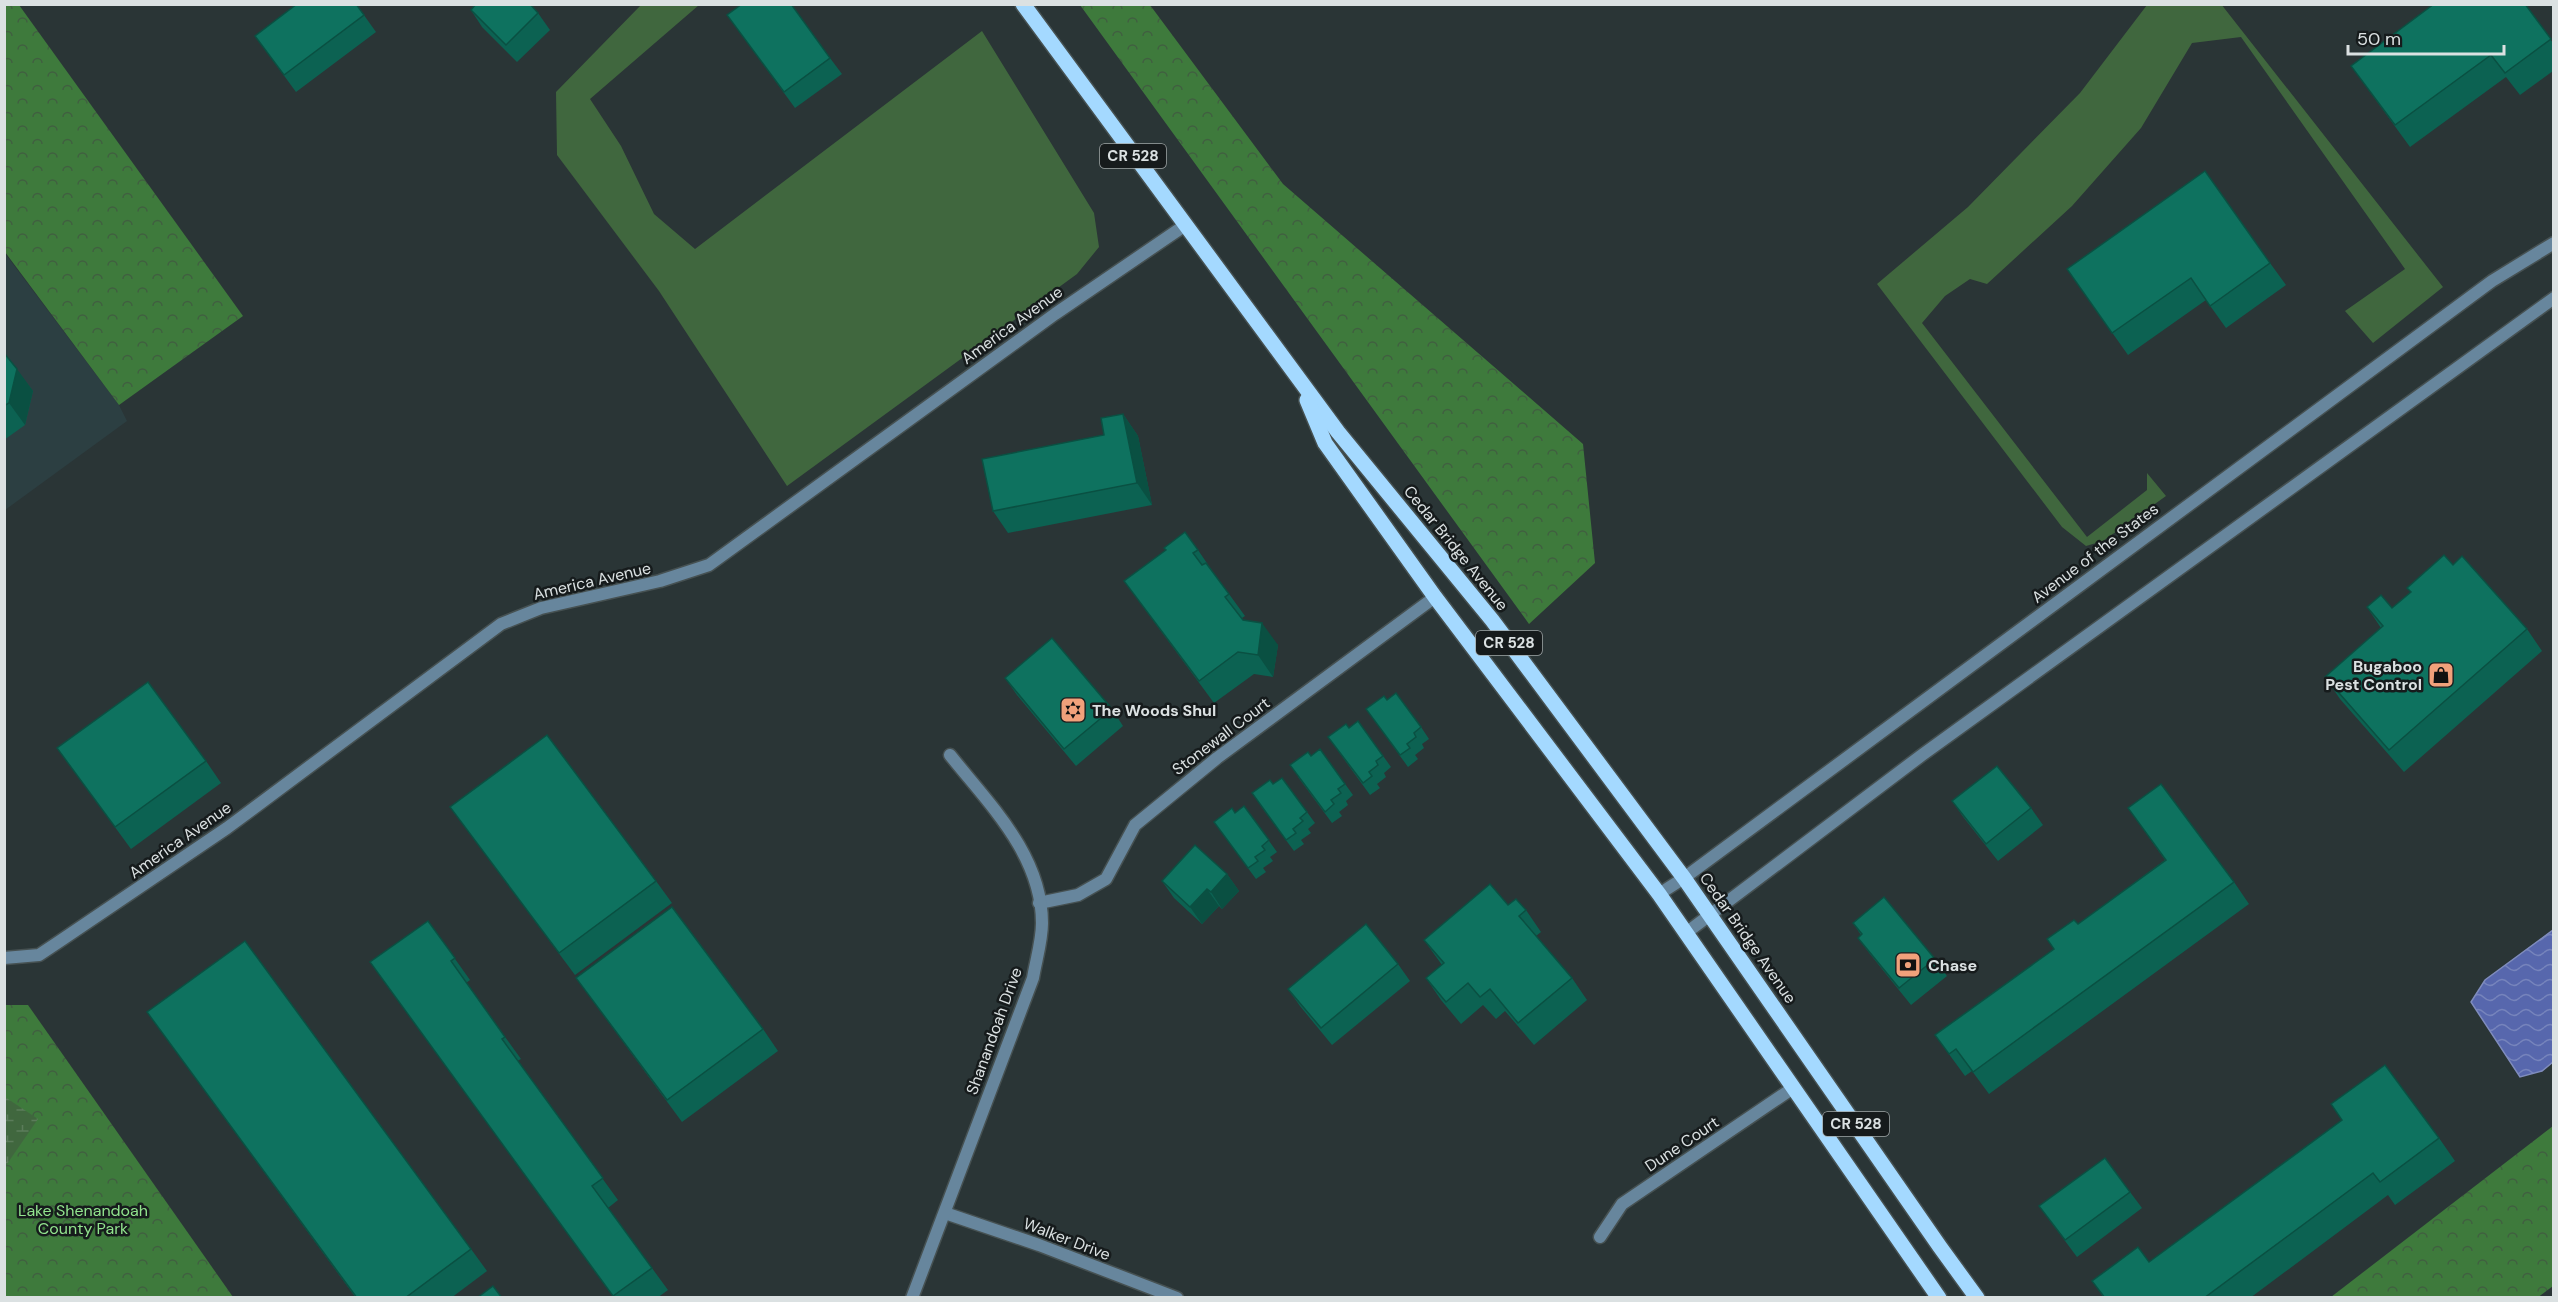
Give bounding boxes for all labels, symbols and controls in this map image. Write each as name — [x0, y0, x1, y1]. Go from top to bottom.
scale bar — [2348, 18, 2504, 56]
text: 50 m — [2357, 27, 2401, 51]
road number: CR 528 — [1100, 144, 1166, 168]
street label: America Avenue — [957, 281, 1067, 369]
street label: Cedar Bridge Avenue — [1399, 481, 1513, 615]
street label: Avenue of the States — [2027, 498, 2163, 608]
street label: America Avenue — [531, 557, 653, 605]
road number: CR 528 — [1476, 631, 1542, 655]
place label: Bugaboo Pest Control — [2325, 656, 2422, 695]
shop icon: Bugaboo Pest Control — [2426, 660, 2456, 690]
street label: Stonewall Court — [1168, 692, 1274, 780]
synagogue icon: The Woods Shul — [1058, 695, 1088, 725]
place label: The Woods Shul — [1092, 700, 1216, 721]
street label: America Avenue — [125, 797, 235, 883]
street label: Cedar Bridge Avenue — [1695, 868, 1801, 1008]
bank icon: Chase — [1893, 950, 1923, 980]
place label: Chase — [1928, 955, 1977, 976]
street label: Shanandoah Drive — [961, 965, 1027, 1097]
street label: Dune Court — [1641, 1112, 1723, 1176]
road number: CR 528 — [1823, 1112, 1889, 1136]
park label: Lake Shenandoah County Park — [18, 1200, 148, 1239]
street label: Walker Drive — [1020, 1213, 1114, 1265]

